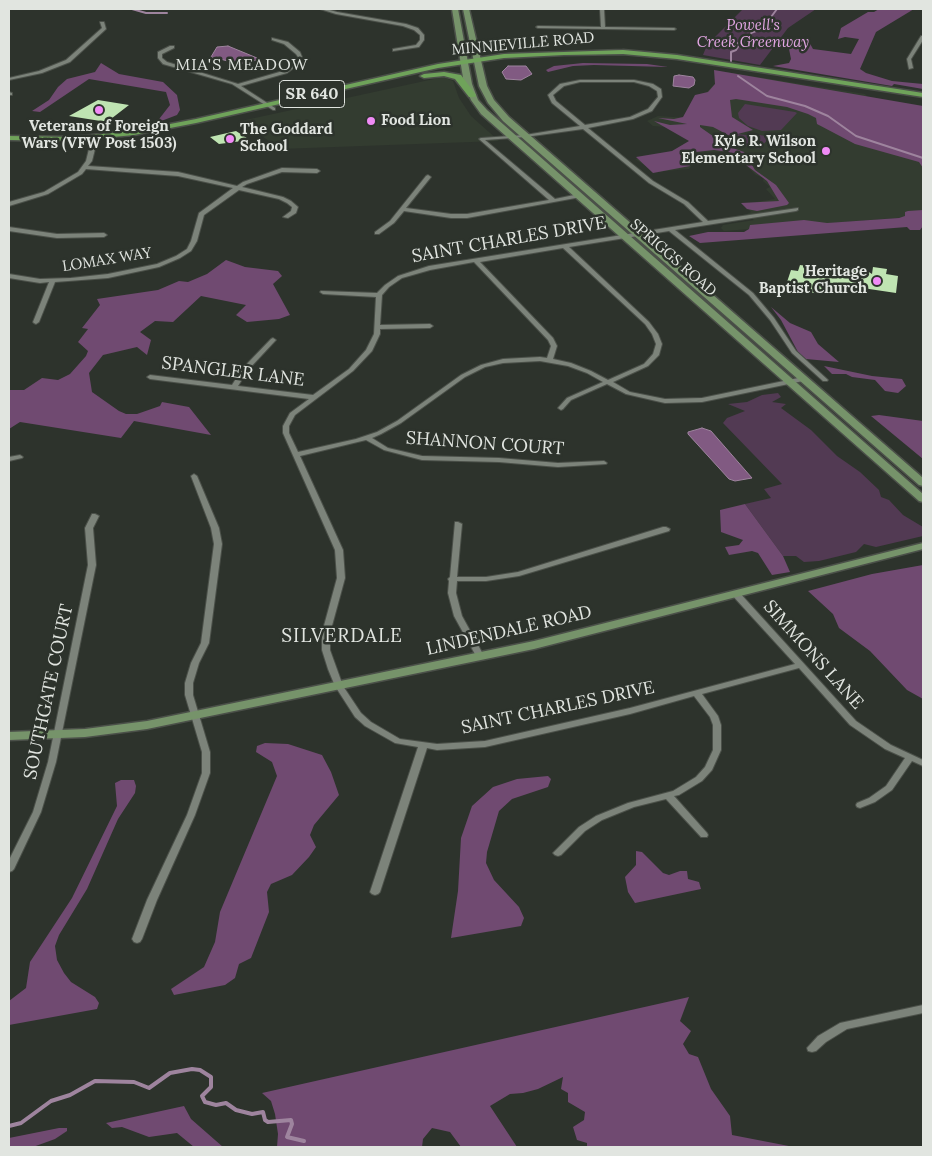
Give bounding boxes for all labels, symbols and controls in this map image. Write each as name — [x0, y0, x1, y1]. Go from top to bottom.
park label: Powell's Creek Greenway — [697, 17, 809, 52]
street label: MINNIEVILLE ROAD — [451, 29, 595, 59]
district label: MIA'S MEADOW — [174, 55, 310, 75]
road number: SR 640 — [280, 80, 344, 108]
marker: Veterans of Foreign Wars (VFW Post 1503) — [93, 104, 105, 116]
place label: Food Lion — [381, 112, 451, 130]
marker: Food Lion — [365, 115, 377, 127]
place label: Veterans of Foreign Wars (VFW Post 1503) — [22, 118, 176, 153]
place label: The Goddard School — [240, 121, 333, 156]
marker: The Goddard School — [224, 133, 236, 145]
place label: Kyle R. Wilson Elementary School — [681, 133, 816, 168]
marker: Kyle R. Wilson Elementary School — [820, 145, 832, 157]
street label: SAINT CHARLES DRIVE — [410, 212, 608, 268]
street label: SPRIGGS ROAD — [626, 216, 720, 300]
street label: LOMAX WAY — [61, 244, 153, 276]
place label: Heritage Baptist Church — [759, 263, 867, 298]
marker: Heritage Baptist Church — [871, 275, 883, 287]
street label: SPANGLER LANE — [160, 353, 306, 391]
street label: SHANNON COURT — [405, 428, 565, 460]
street label: SIMMONS LANE — [759, 596, 867, 714]
street label: LINDENDALE ROAD — [424, 601, 594, 661]
street label: SOUTHGATE COURT — [20, 602, 78, 782]
district label: SILVERDALE — [280, 626, 404, 648]
street label: SAINT CHARLES DRIVE — [460, 677, 656, 739]

